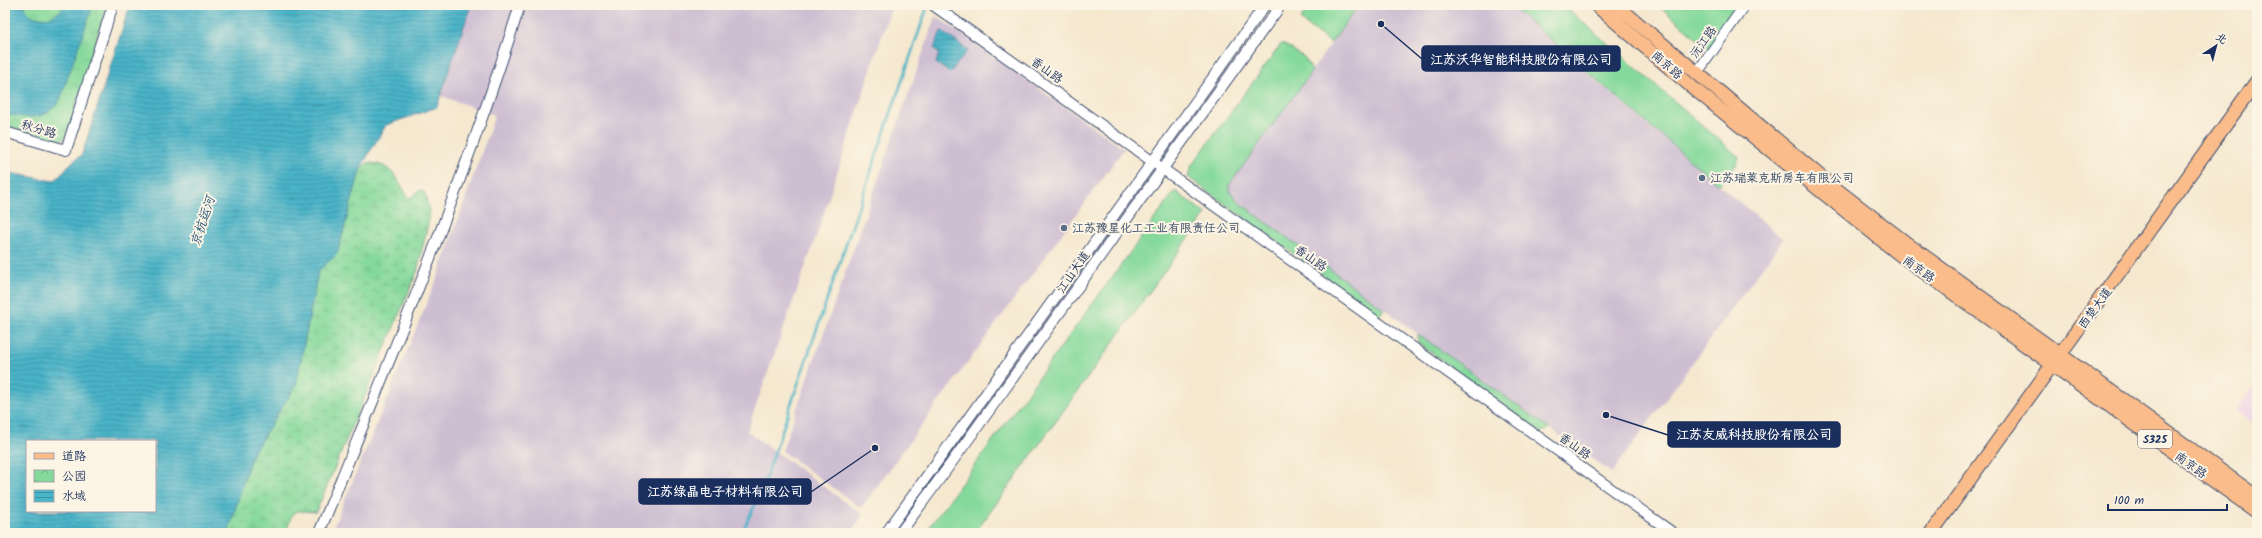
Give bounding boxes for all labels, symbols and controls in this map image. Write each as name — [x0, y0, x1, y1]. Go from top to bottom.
street label: 沅江路 — [1685, 22, 1722, 62]
north arrow — [2196, 26, 2236, 66]
text: 北 — [2212, 28, 2231, 49]
callout: 江苏沃华智能科技股份有限公司 — [1422, 46, 1620, 71]
street label: 南京路 — [1647, 46, 1686, 84]
text: 江苏沃华智能科技股份有限公司 — [1430, 50, 1612, 71]
street label: 香山路 — [1027, 52, 1067, 89]
street label: 秋分路 — [19, 115, 59, 144]
place label: 江苏瑞莱克斯房车有限公司 — [1710, 169, 1854, 188]
marker: 江苏瑞莱克斯房车有限公司 — [1697, 173, 1707, 183]
water label: 京杭运河 — [185, 192, 222, 249]
place label: 江苏豫星化工工业有限责任公司 — [1072, 219, 1240, 238]
marker: 江苏豫星化工工业有限责任公司 — [1059, 223, 1069, 233]
street label: 香山路 — [1291, 240, 1331, 277]
street label: 江山大道 — [1052, 247, 1095, 297]
street label: 南京路 — [1899, 251, 1939, 288]
street label: 西楚大道 — [2074, 283, 2117, 333]
callout: 江苏友威科技股份有限公司 — [1668, 422, 1840, 447]
text: 江苏友威科技股份有限公司 — [1676, 425, 1832, 446]
street label: 香山路 — [1555, 428, 1595, 465]
road number: S325 — [2138, 430, 2172, 448]
legend — [26, 440, 156, 512]
text: 道路 — [62, 447, 86, 466]
street label: 南京路 — [2171, 447, 2211, 484]
text: 公园 — [62, 467, 86, 486]
callout: 江苏绿晶电子材料有限公司 — [639, 479, 811, 504]
text: 江苏绿晶电子材料有限公司 — [647, 482, 803, 503]
scale bar — [2108, 486, 2227, 512]
text: 水域 — [62, 487, 86, 506]
text: 100 m — [2114, 491, 2145, 510]

